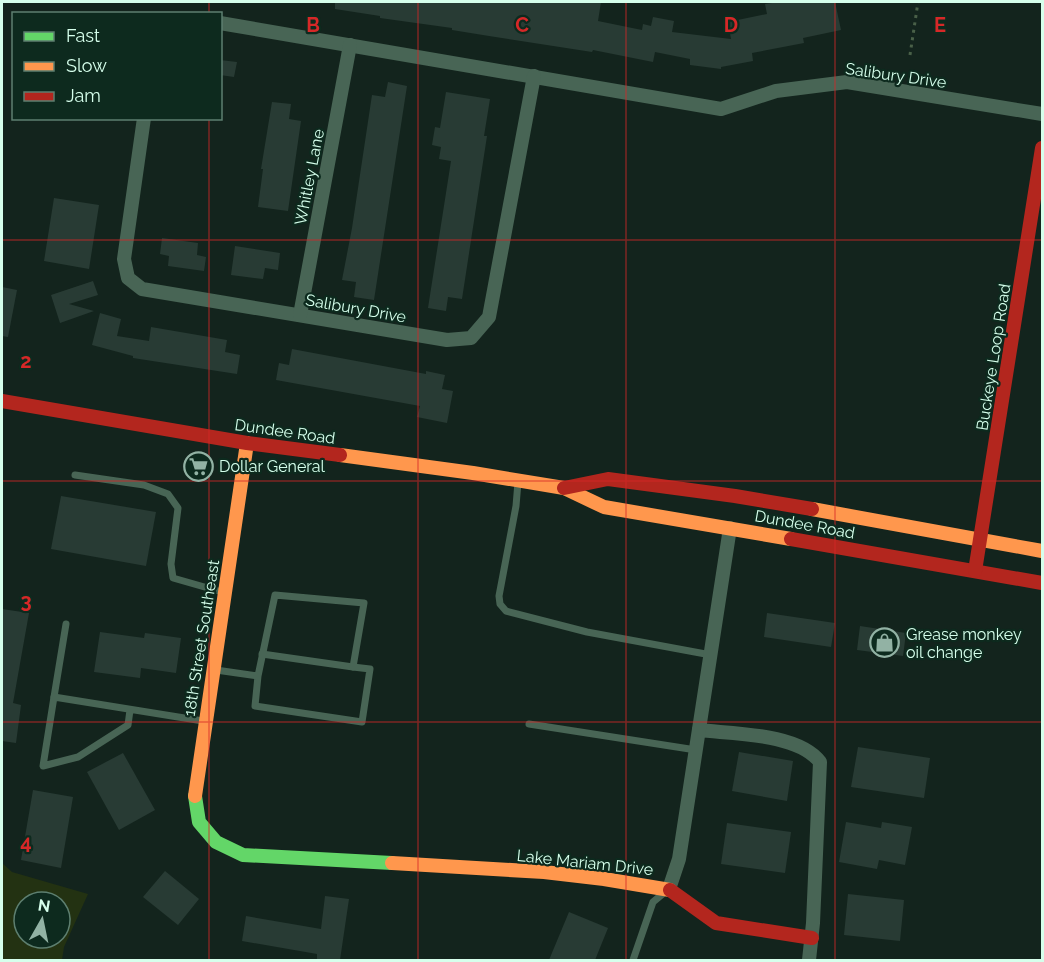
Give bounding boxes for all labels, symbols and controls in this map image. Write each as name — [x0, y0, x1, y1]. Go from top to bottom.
legend — [12, 12, 222, 120]
text: B — [306, 13, 320, 37]
text: C — [515, 13, 529, 37]
text: D — [724, 13, 738, 37]
text: E — [934, 13, 946, 37]
text: Fast — [66, 25, 100, 46]
text: Slow — [66, 55, 107, 76]
street label: Salibury Drive — [844, 59, 948, 92]
text: Jam — [66, 85, 101, 106]
street label: Whitley Lane — [291, 127, 328, 227]
street label: Buckeye Loop Road — [972, 282, 1015, 432]
street label: Salibury Drive — [304, 290, 408, 327]
text: 2 — [20, 349, 32, 373]
street label: Dundee Road — [233, 415, 337, 448]
supermarket icon: Dollar General — [182, 450, 214, 482]
place label: Dollar General — [219, 457, 326, 476]
street label: Dundee Road — [753, 506, 857, 543]
street label: 18th Street Southeast — [180, 558, 223, 718]
text: 3 — [20, 589, 32, 613]
place label: Grease monkey oil change — [906, 625, 1022, 662]
shop icon: Grease monkey oil change — [869, 627, 901, 659]
text: 4 — [20, 830, 32, 854]
street label: Lake Mariam Drive — [516, 846, 654, 879]
north arrow — [12, 890, 72, 950]
text: N — [37, 895, 52, 916]

